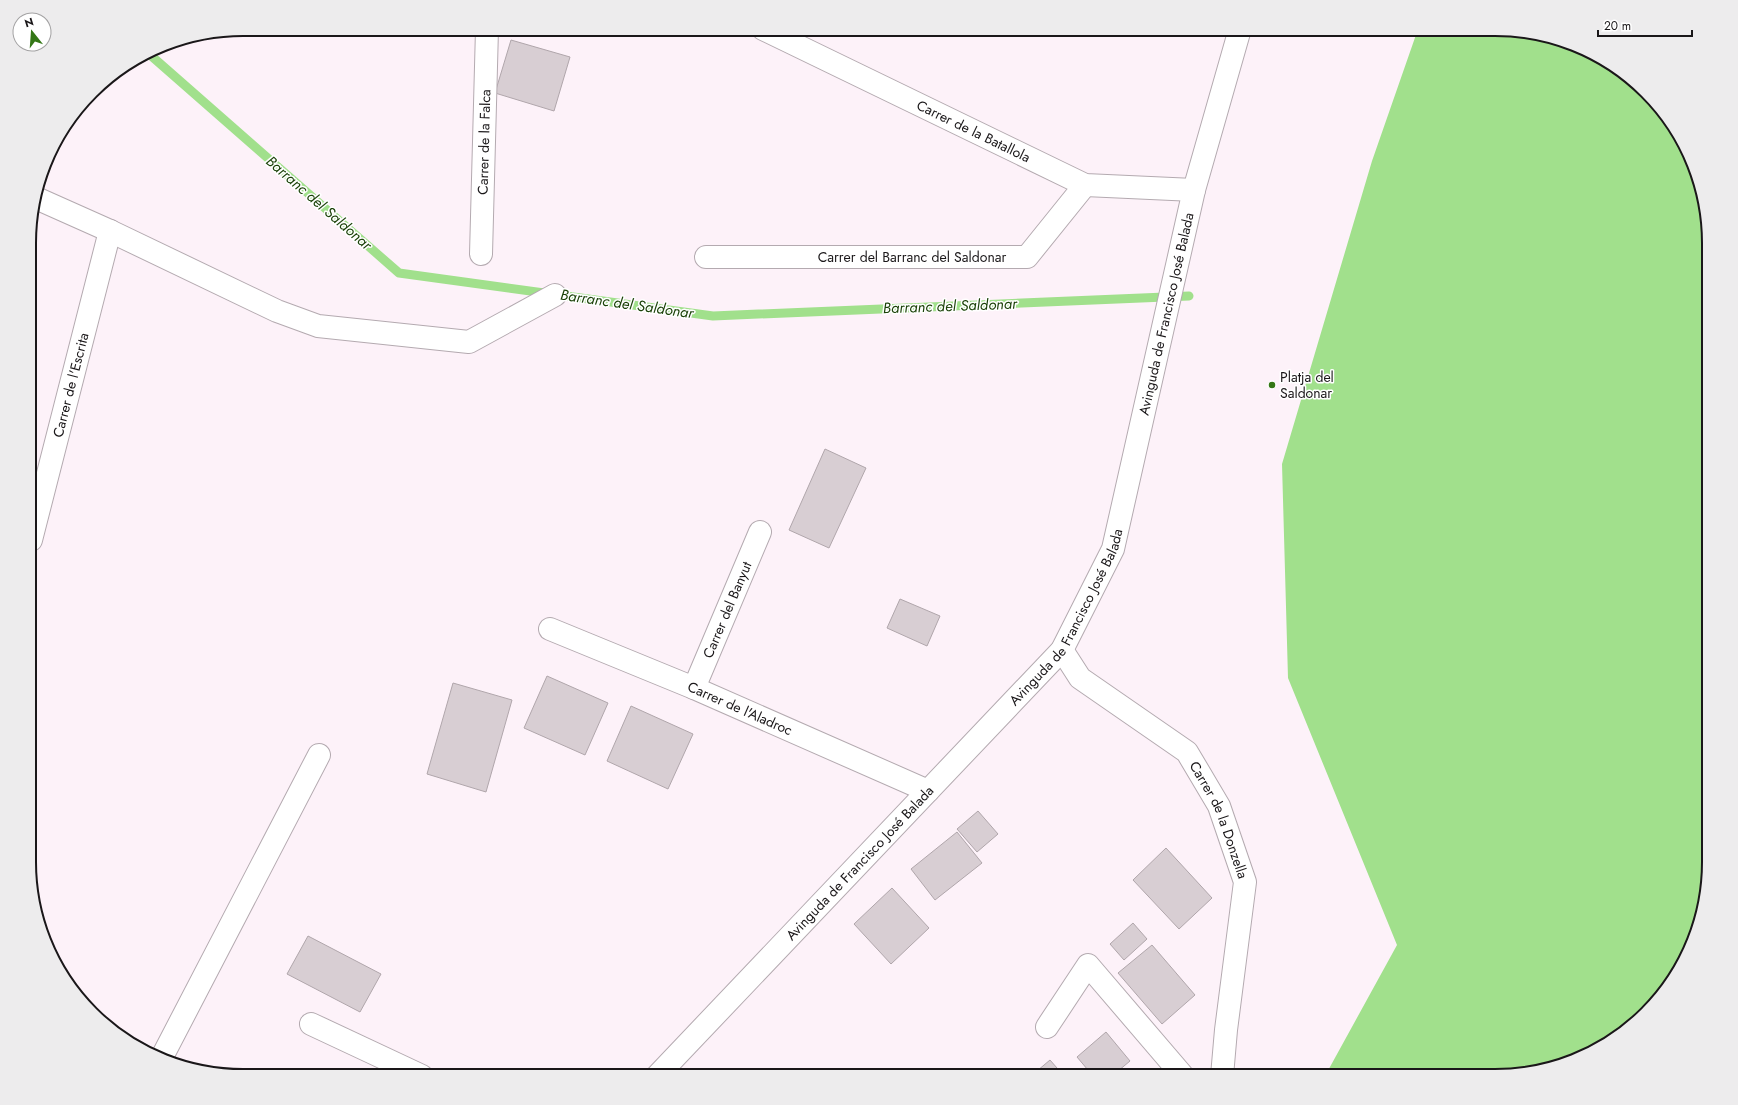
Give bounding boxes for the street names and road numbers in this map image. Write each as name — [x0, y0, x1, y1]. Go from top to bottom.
street label: Carrer de la Falca — [473, 89, 495, 195]
street label: Carrer de la Batallola — [913, 95, 1034, 167]
street label: Avinguda de Francisco José Balada — [1134, 211, 1199, 417]
street label: Carrer del Barranc del Saldonar — [818, 247, 1007, 267]
street label: Carrer de l'Escrita — [48, 331, 94, 439]
street label: Avinguda de Francisco José Balada — [1004, 527, 1127, 710]
street label: Carrer del Banyut — [698, 558, 757, 661]
street label: Carrer de l'Aladroc — [685, 676, 796, 740]
street label: Carrer de la Donzella — [1185, 757, 1253, 881]
street label: Avinguda de Francisco José Balada — [781, 781, 938, 945]

